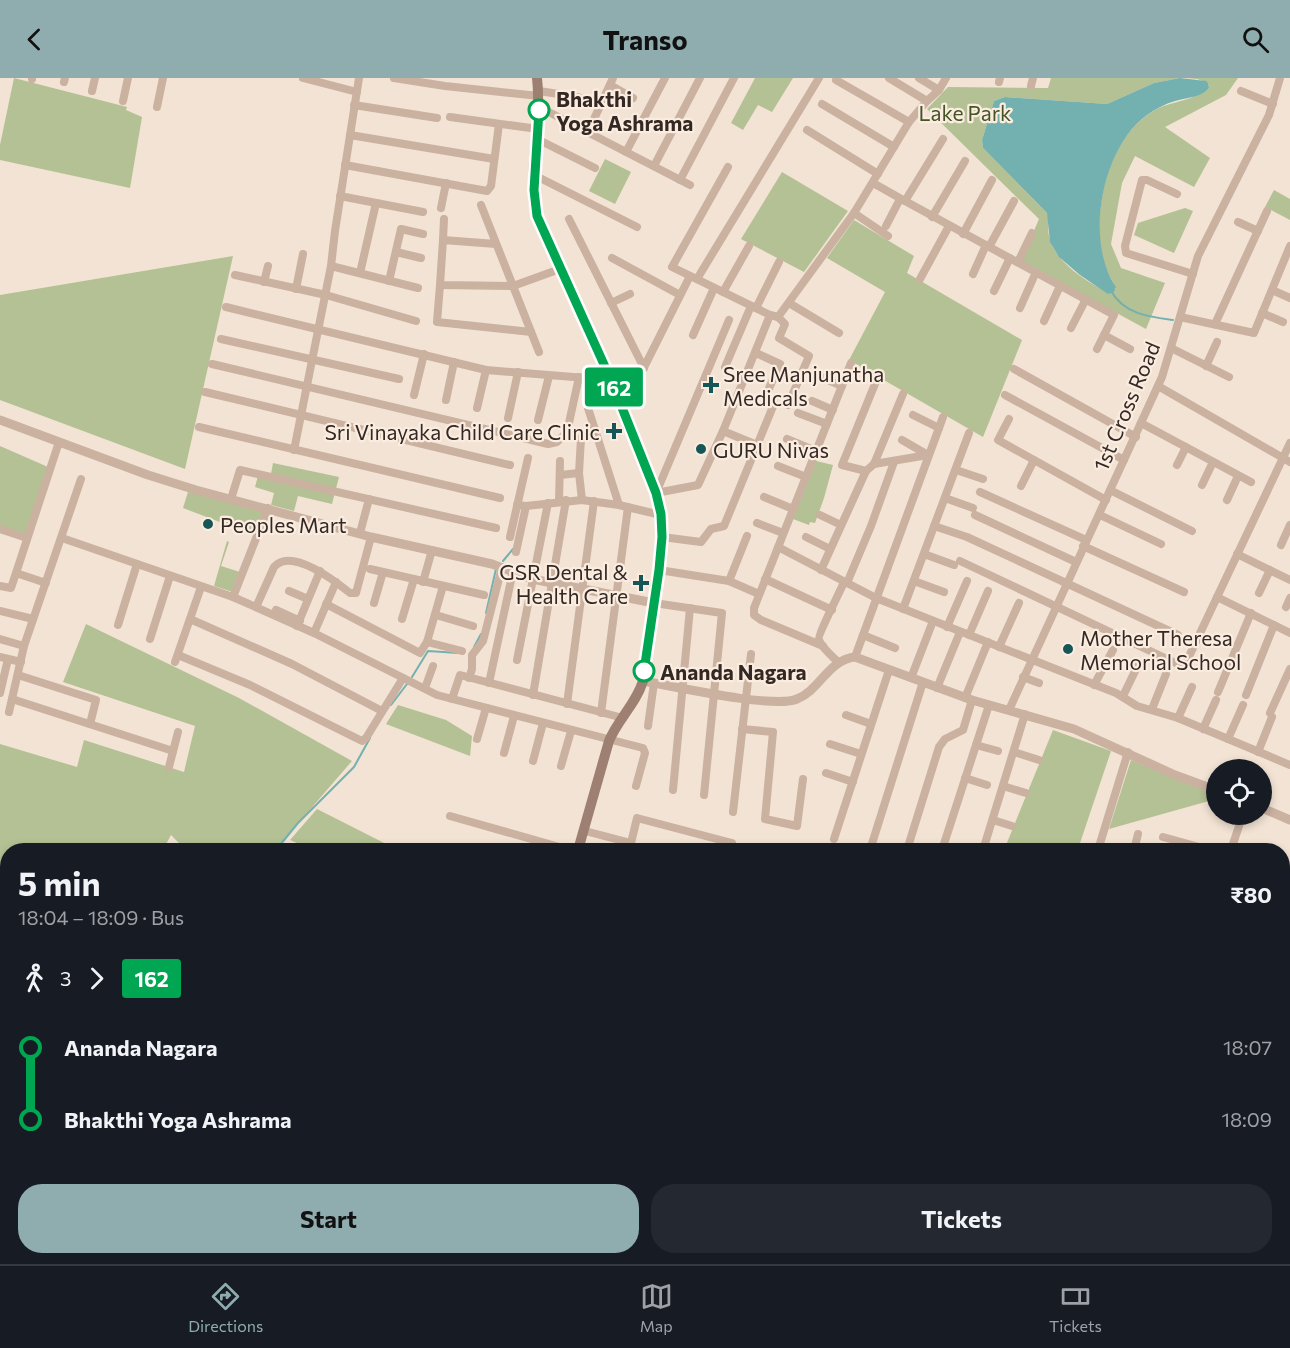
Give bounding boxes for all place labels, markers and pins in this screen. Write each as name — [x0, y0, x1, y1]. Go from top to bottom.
place label: Bhakthi Yoga Ashrama — [556, 86, 693, 135]
marker: Bhakthi Yoga Ashrama — [528, 99, 550, 121]
place label: Sree Manjunatha Medicals — [723, 361, 884, 410]
marker: Sree Manjunatha Medicals — [704, 378, 718, 392]
place label: Sri Vinayaka Child Care Clinic — [325, 419, 600, 444]
marker: Sri Vinayaka Child Care Clinic — [605, 422, 623, 440]
place label: GURU Nivas — [713, 437, 829, 462]
marker: GURU Nivas — [694, 442, 708, 456]
place label: Peoples Mart — [220, 512, 347, 537]
marker: Peoples Mart — [201, 517, 215, 531]
place label: GSR Dental & Health Care — [499, 559, 629, 608]
marker: GSR Dental & Health Care — [632, 574, 650, 592]
place label: Mother Theresa Memorial School — [1080, 625, 1241, 674]
marker: Mother Theresa Memorial School — [1061, 642, 1075, 656]
place label: Ananda Nagara — [660, 659, 807, 684]
marker: Ananda Nagara — [633, 660, 655, 682]

